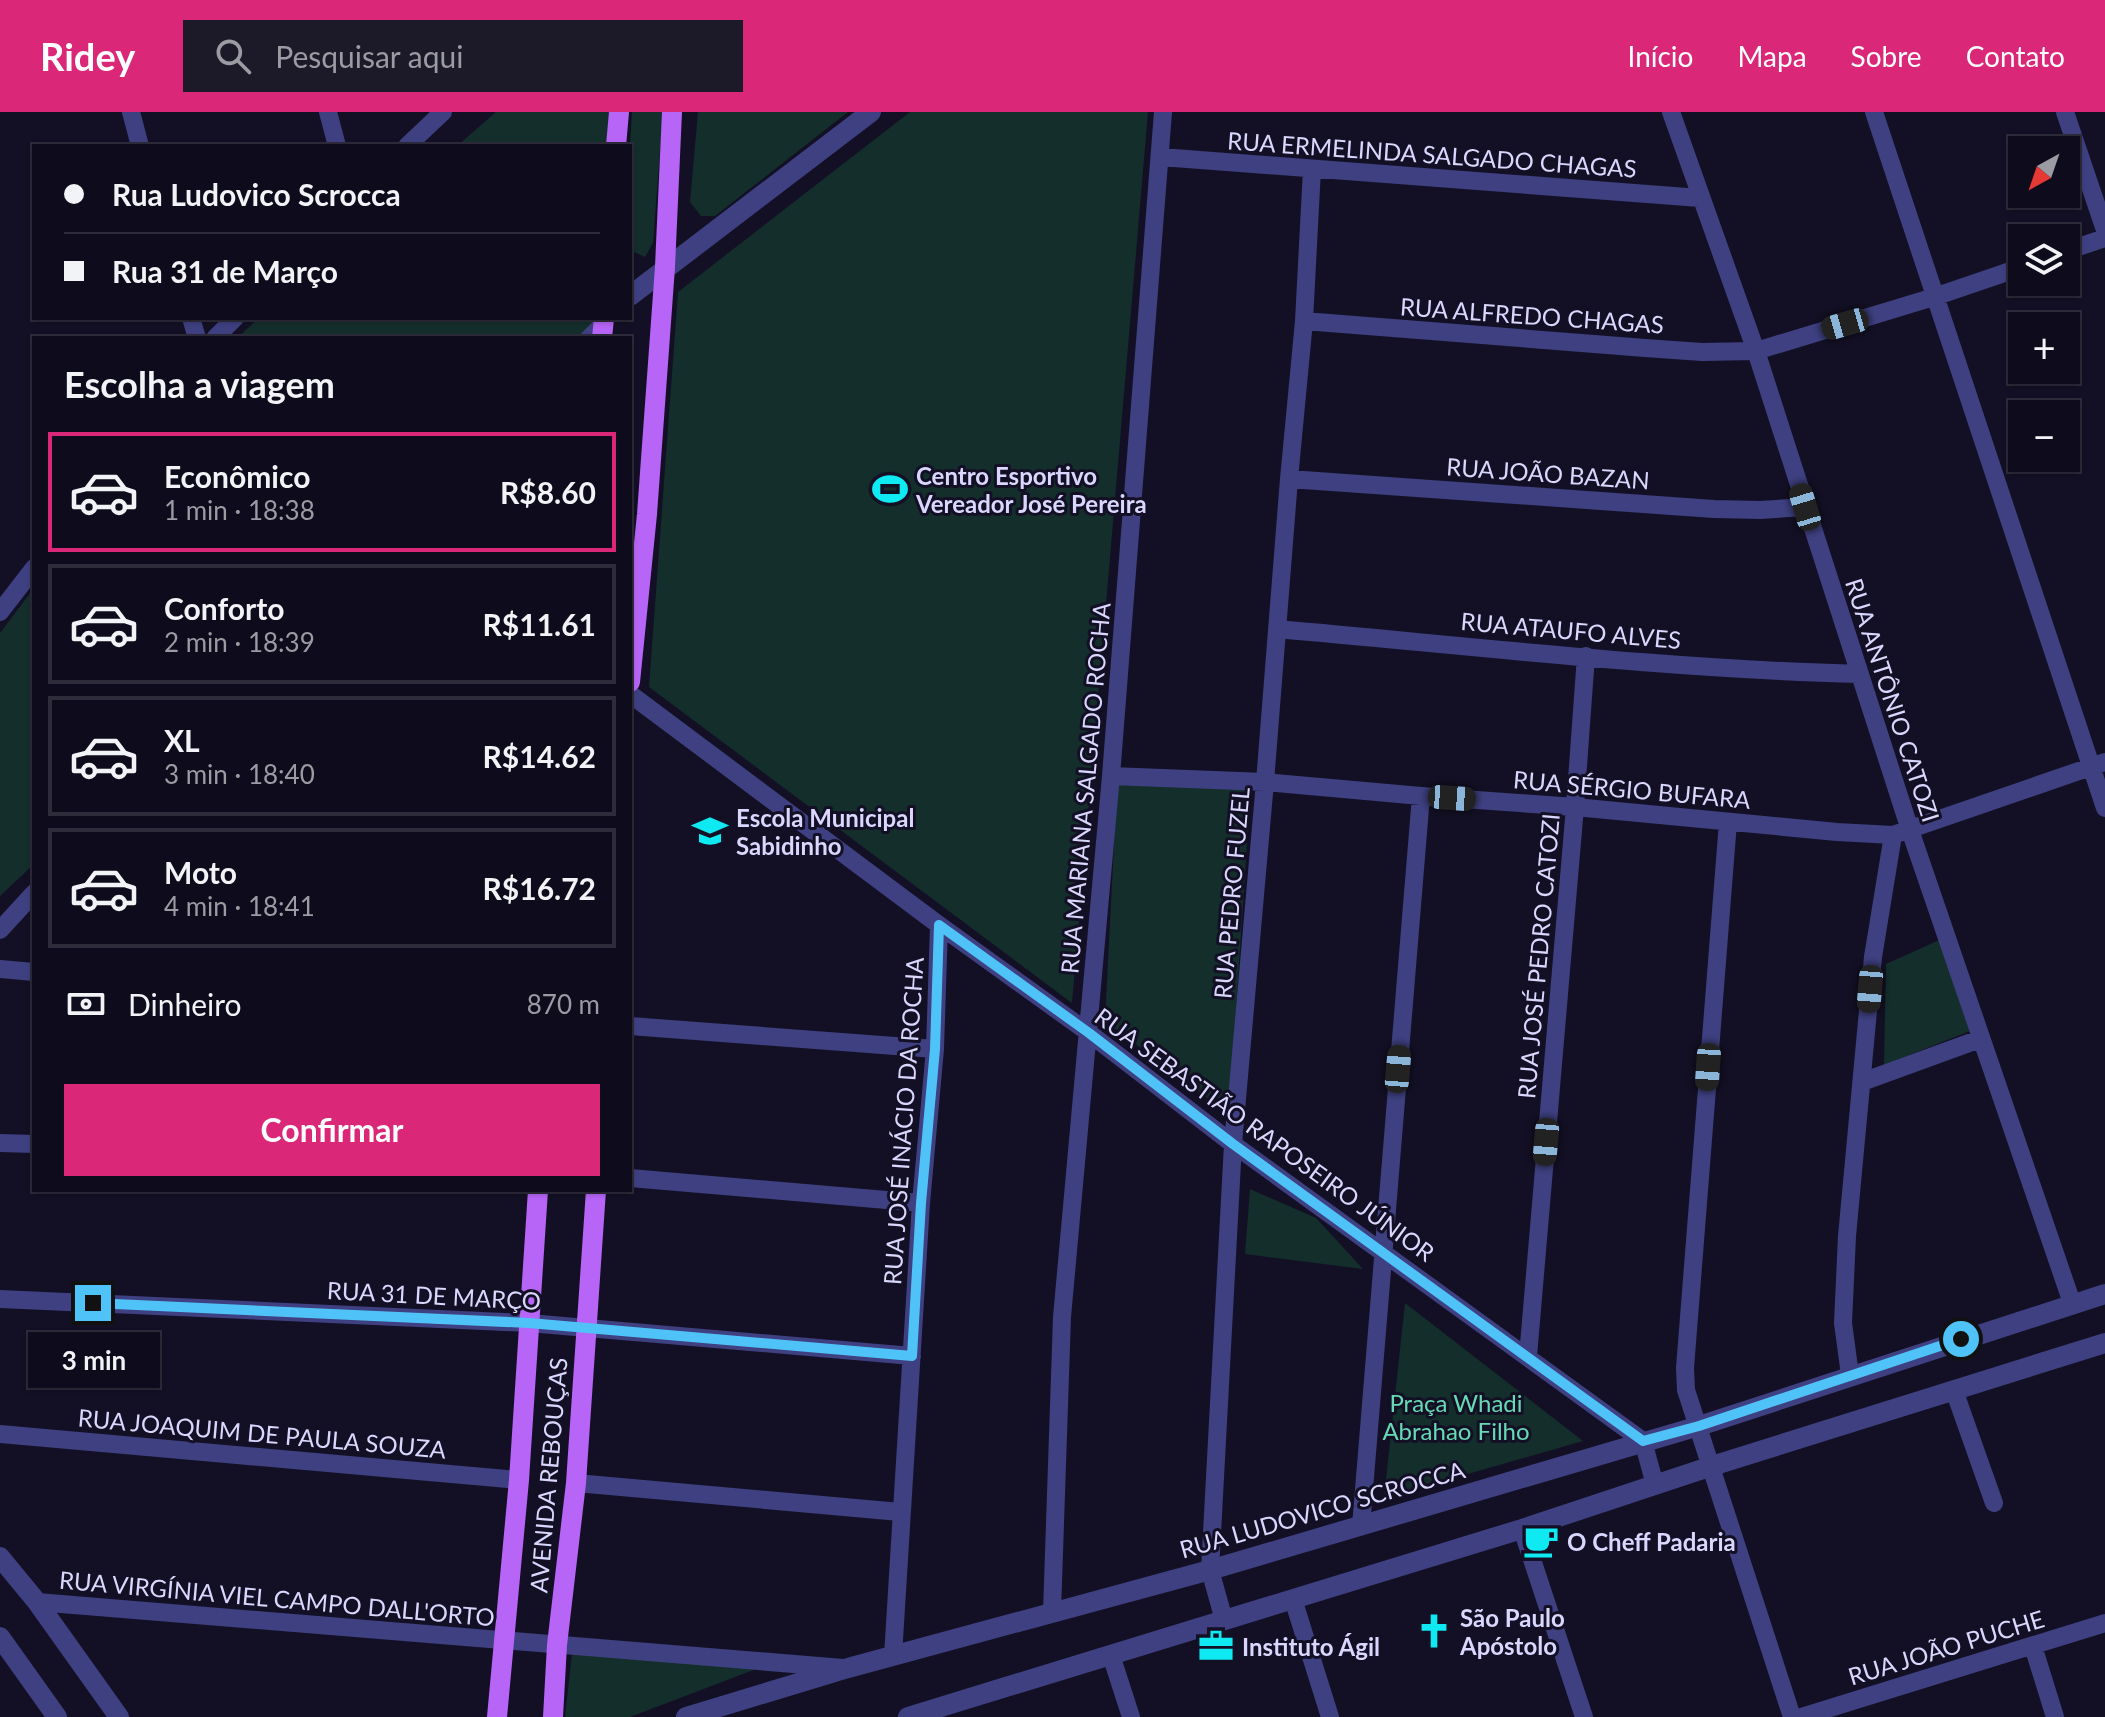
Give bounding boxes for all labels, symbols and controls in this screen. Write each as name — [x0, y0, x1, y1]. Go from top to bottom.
search box — [183, 20, 743, 92]
text: Ridey — [40, 33, 135, 79]
icon: search — [211, 34, 255, 78]
text: Pesquisar aqui — [275, 38, 463, 74]
text: Início — [1628, 39, 1693, 73]
text: Mapa — [1737, 39, 1807, 73]
text: Sobre — [1851, 39, 1922, 73]
text: Contato — [1966, 39, 2065, 73]
street label: RUA ERMELINDA SALGADO CHAGAS — [1226, 125, 1638, 183]
north arrow — [2008, 136, 2080, 208]
map controls — [2008, 136, 2080, 472]
text: Rua Ludovico Scrocca — [112, 176, 401, 212]
button: layers — [2008, 224, 2080, 296]
text: Rua 31 de Março — [112, 253, 338, 289]
street label: RUA ALFREDO CHAGAS — [1399, 291, 1665, 339]
car — [1819, 306, 1871, 342]
button: + — [2008, 312, 2080, 384]
text: Escolha a viagem — [64, 362, 335, 406]
button: − — [2008, 400, 2080, 472]
street label: RUA JOÃO BAZAN — [1445, 451, 1651, 495]
icon: car — [68, 456, 140, 528]
text: Econômico — [164, 458, 310, 494]
place label: Centro Esportivo Vereador José Pereira — [915, 461, 1147, 518]
sports icon: Centro Esportivo Vereador José Pereira — [871, 470, 909, 508]
text: R$8.60 — [500, 474, 596, 510]
car — [1787, 481, 1823, 533]
text: 1 min · 18:38 — [164, 494, 315, 526]
street label: RUA ANTÔNIO CATOZI — [1840, 574, 1946, 826]
icon: car — [68, 588, 140, 660]
text: Conforto — [164, 590, 284, 626]
street label: RUA MARIANA SALGADO ROCHA — [1054, 600, 1116, 975]
text: R$11.61 — [483, 606, 596, 642]
street label: RUA ATAUFO ALVES — [1460, 606, 1682, 654]
text: 2 min · 18:39 — [164, 626, 315, 658]
icon: car — [68, 720, 140, 792]
text: XL — [164, 722, 200, 758]
text: R$14.62 — [483, 738, 596, 774]
text: 3 min · 18:40 — [164, 758, 315, 790]
street label: RUA SÉRGIO BUFARA — [1512, 764, 1753, 814]
car — [1427, 784, 1477, 812]
street label: RUA PEDRO FUZEL — [1207, 786, 1255, 1000]
place label: Escola Municipal Sabidinho — [736, 803, 914, 860]
school or university icon: Escola Municipal Sabidinho — [691, 812, 729, 850]
street label: RUA JOSÉ PEDRO CATOZI — [1511, 812, 1565, 1100]
icon: car — [68, 852, 140, 924]
text: Moto — [164, 854, 237, 890]
text: R$16.72 — [483, 870, 596, 906]
text: 4 min · 18:41 — [164, 890, 315, 922]
street label: RUA JOSÉ INÁCIO DA ROCHA — [877, 955, 929, 1286]
car — [1856, 964, 1884, 1014]
icon: cash — [64, 982, 108, 1026]
text: Dinheiro — [128, 986, 242, 1022]
text: 870 m — [527, 988, 600, 1020]
street label: RUA SEBASTIÃO RAPOSEIRO JÚNIOR — [1090, 1001, 1440, 1267]
car — [1694, 1042, 1722, 1092]
car — [1384, 1044, 1412, 1094]
button: Confirmar — [64, 1084, 600, 1176]
car — [1532, 1117, 1560, 1167]
street label: RUA 31 DE MARÇO — [326, 1275, 542, 1315]
route end — [75, 1285, 111, 1321]
route start — [1943, 1321, 1979, 1357]
callout: 3 min — [27, 1331, 159, 1387]
text: 3 min — [62, 1344, 126, 1376]
street label: AVENIDA REBOUÇAS — [523, 1356, 573, 1594]
park label: Praça Whadi Abrahao Filho — [1382, 1388, 1530, 1445]
street label: RUA JOAQUIM DE PAULA SOUZA — [77, 1402, 448, 1464]
street label: RUA LUDOVICO SCROCCA — [1176, 1454, 1469, 1564]
cafe icon: O Cheff Padaria — [1522, 1522, 1560, 1560]
place label: O Cheff Padaria — [1567, 1527, 1736, 1556]
street label: RUA VIRGÍNIA VIEL CAMPO DALL'ORTO — [58, 1565, 496, 1631]
place label: São Paulo Apóstolo — [1459, 1603, 1565, 1660]
street label: RUA JOÃO PUCHE — [1844, 1603, 2048, 1691]
church icon: São Paulo Apóstolo — [1415, 1612, 1453, 1650]
office icon: Instituto Ágil — [1197, 1627, 1235, 1665]
place label: Instituto Ágil — [1242, 1632, 1380, 1661]

